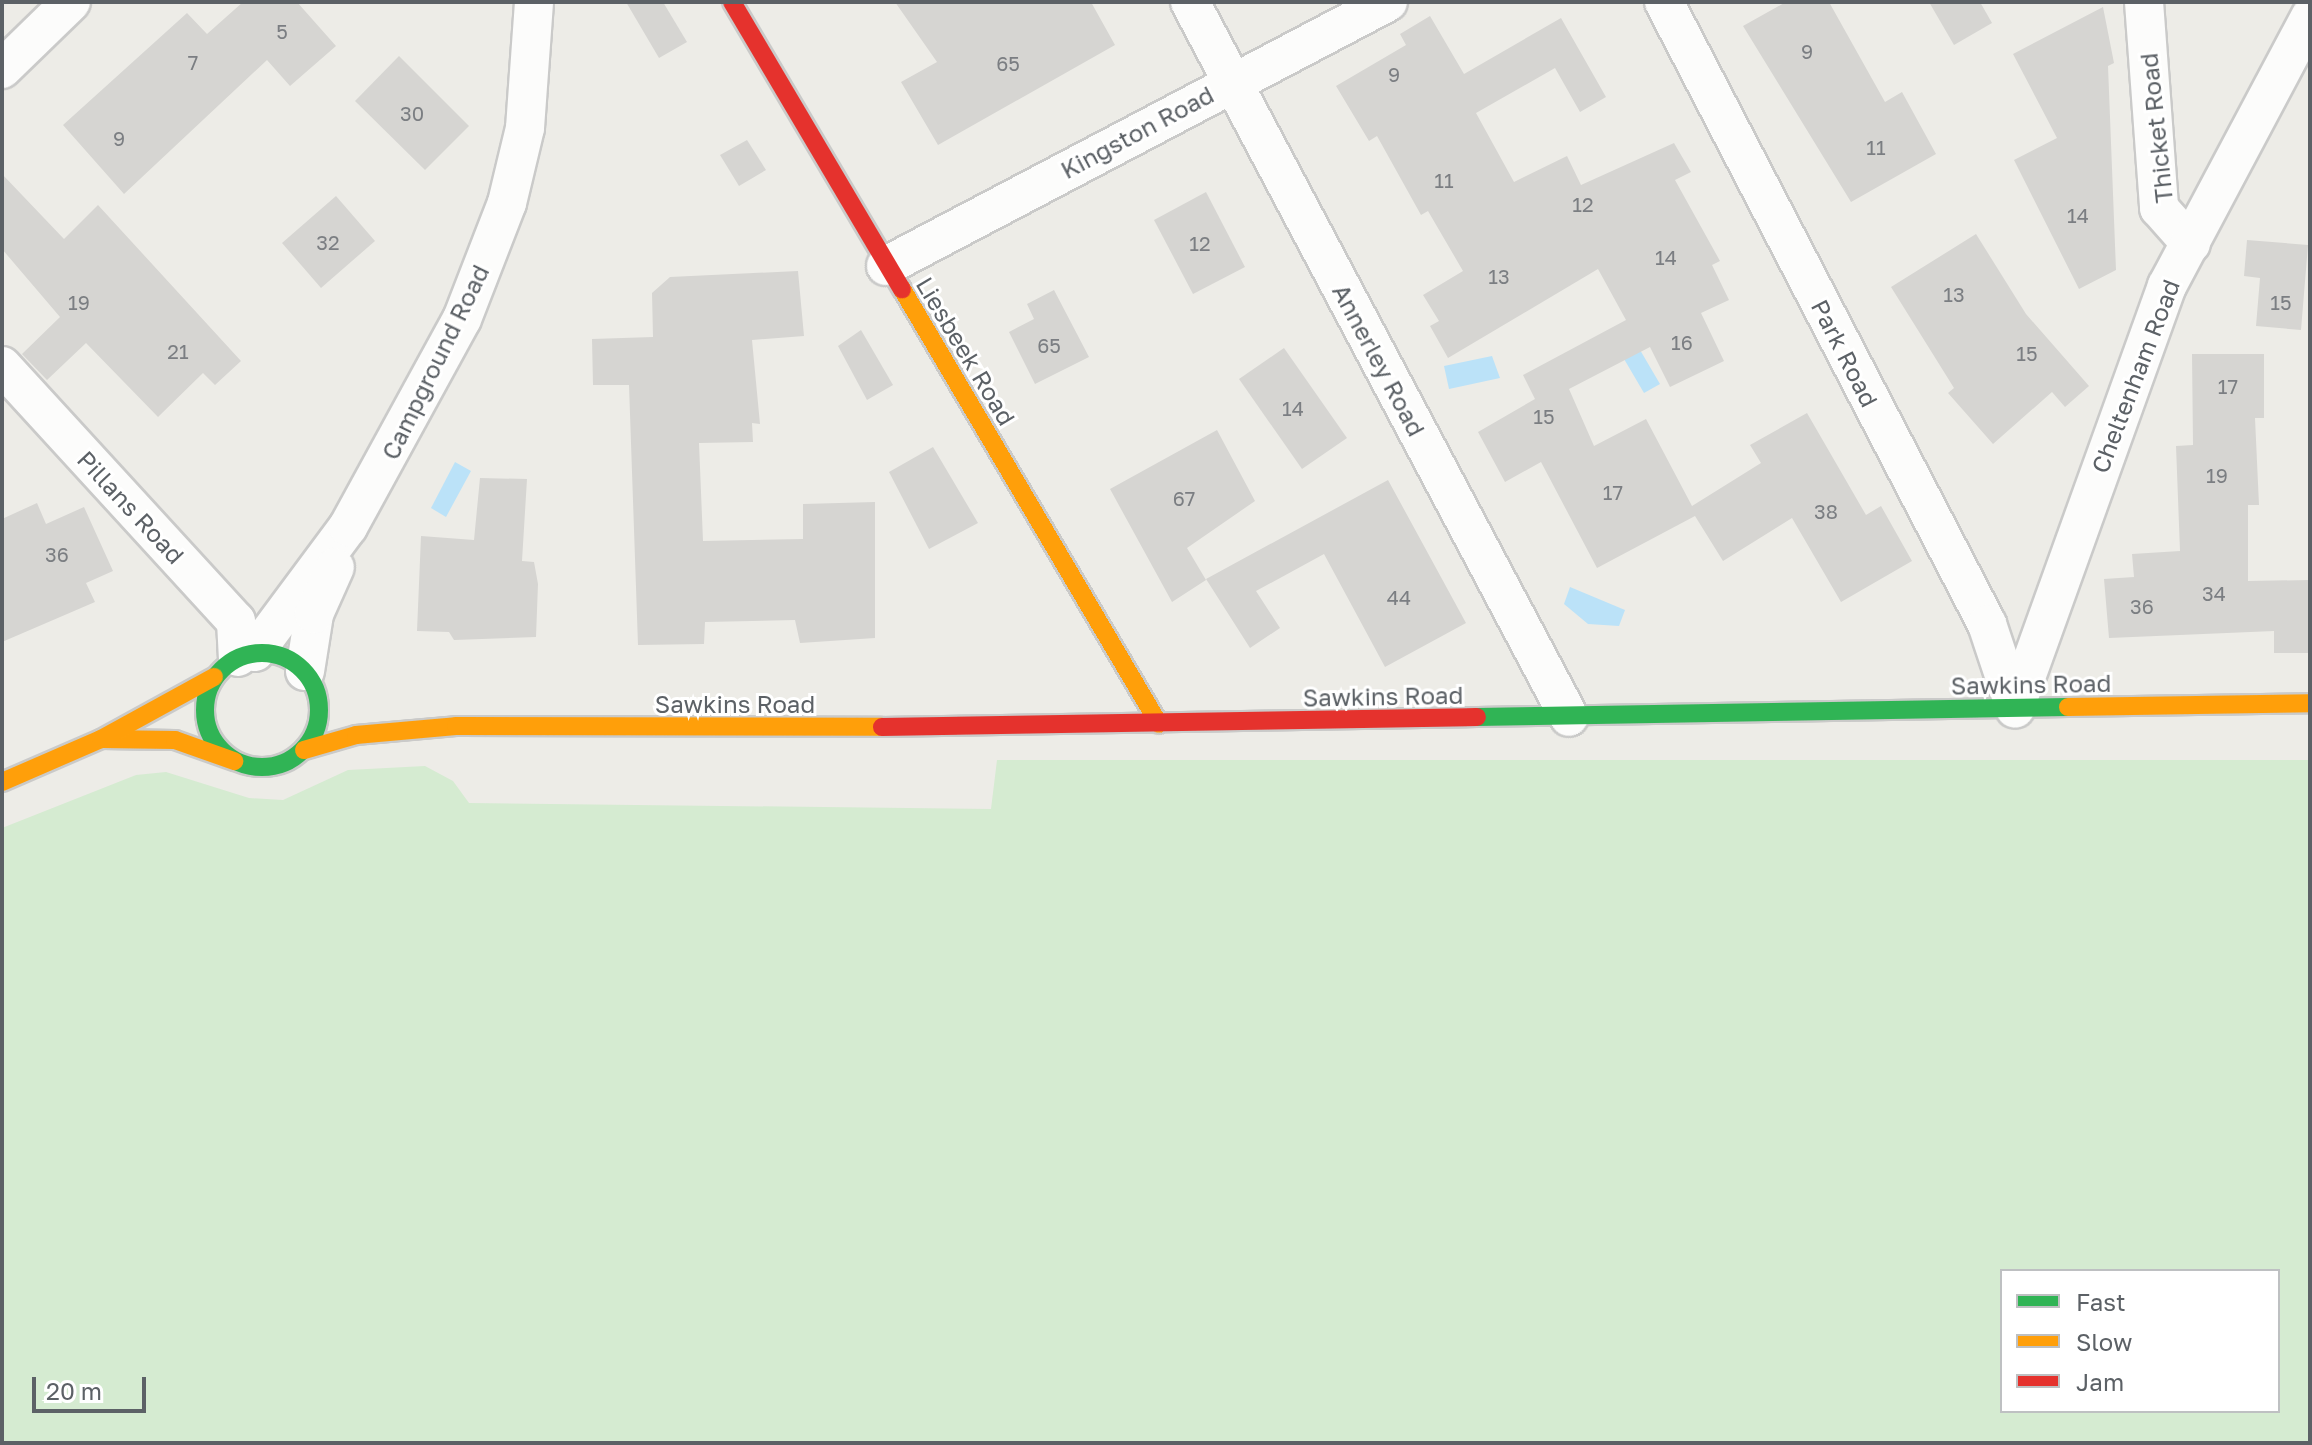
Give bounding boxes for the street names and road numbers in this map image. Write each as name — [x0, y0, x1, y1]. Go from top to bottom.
street label: Thicket Road — [2134, 52, 2178, 204]
street label: Kingston Road — [1056, 80, 1218, 184]
street label: Campground Road — [375, 260, 495, 464]
street label: Liesbeek Road — [910, 272, 1022, 430]
street label: Cheltenham Road — [2085, 275, 2185, 477]
street label: Annerley Road — [1327, 279, 1431, 441]
street label: Park Road — [1806, 294, 1884, 412]
street label: Pillans Road — [72, 445, 190, 569]
street label: Sawkins Road — [1951, 668, 2111, 700]
street label: Sawkins Road — [1303, 680, 1463, 712]
street label: Sawkins Road — [655, 690, 815, 718]

